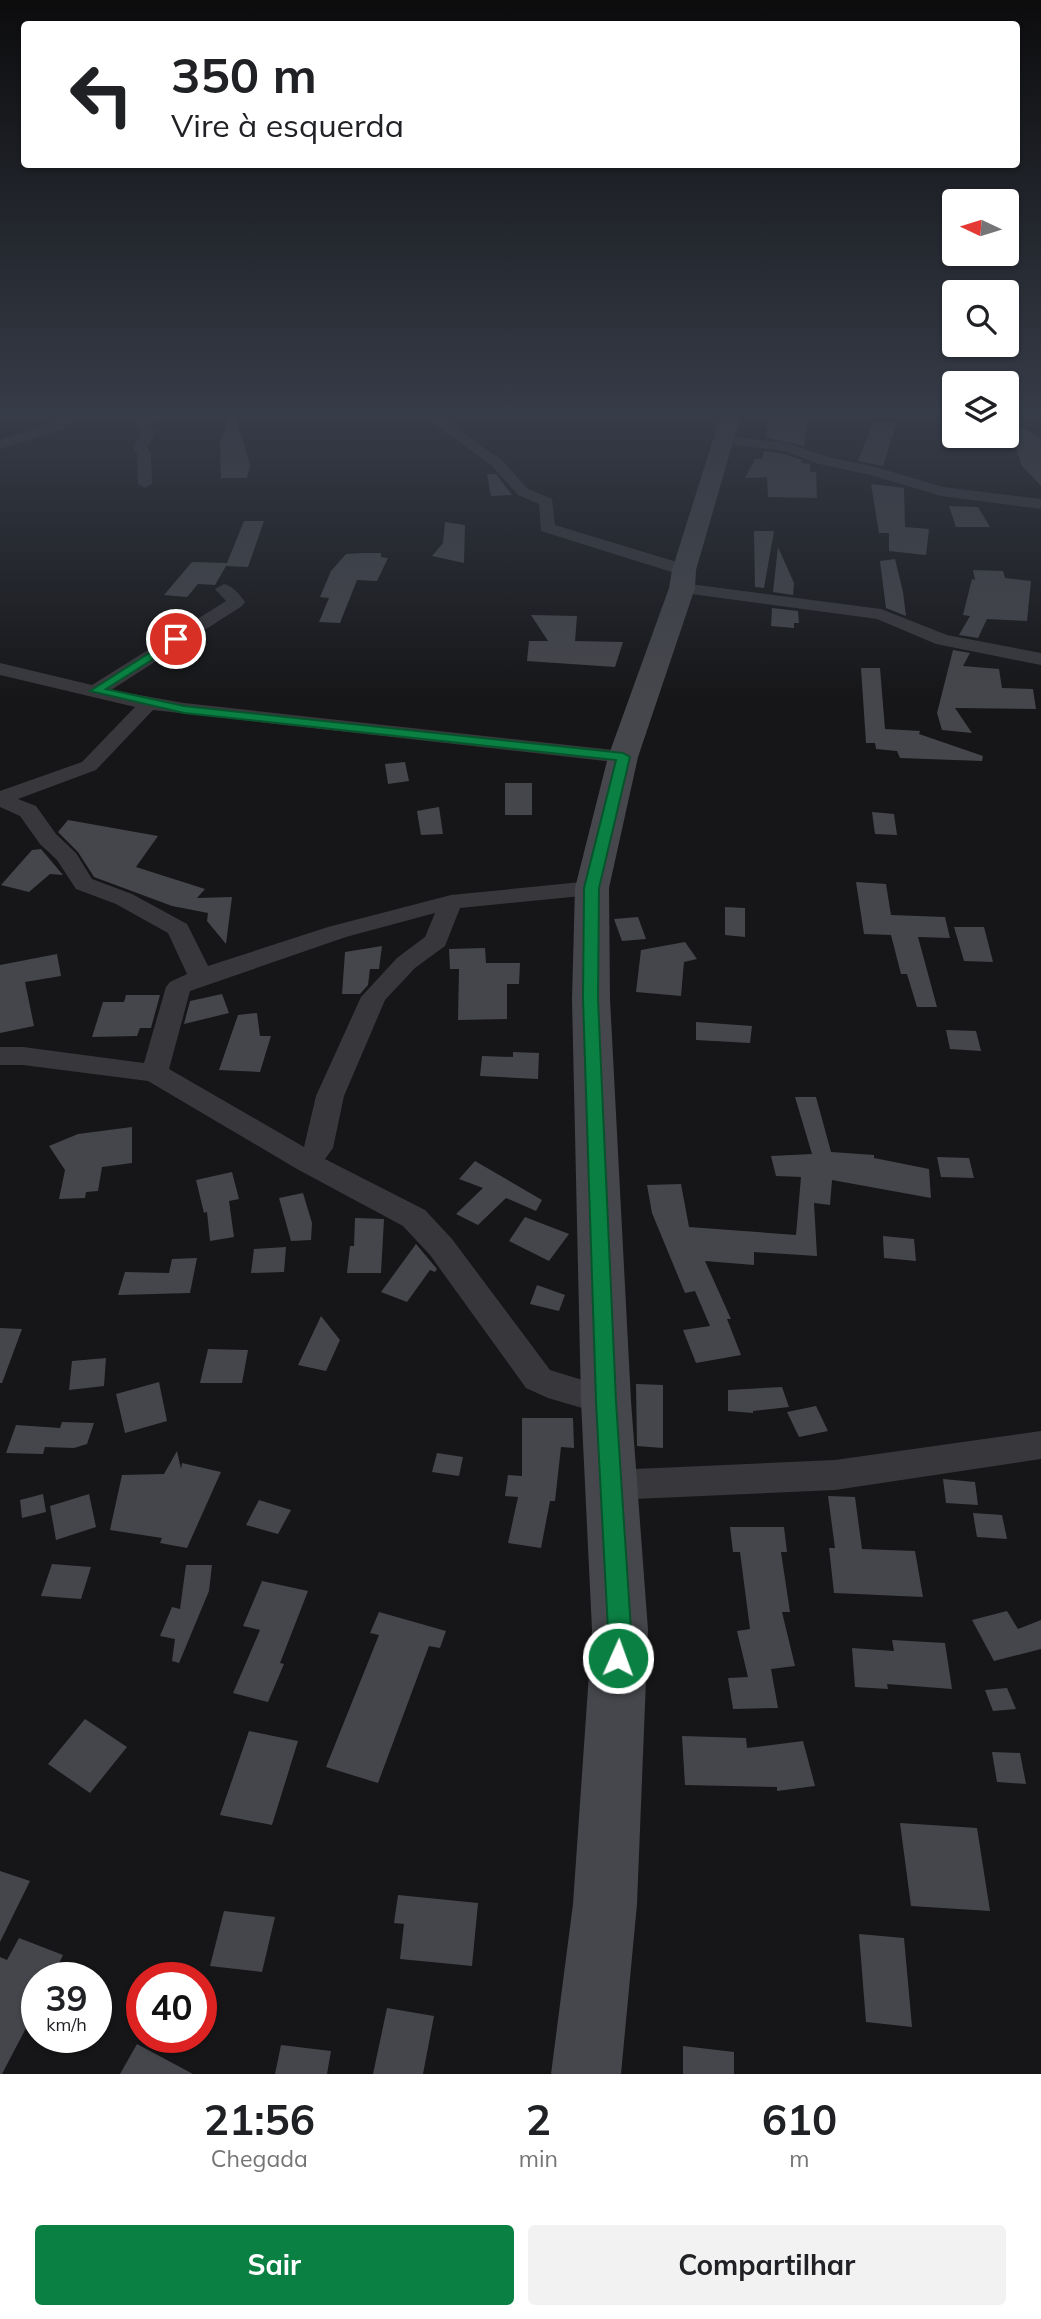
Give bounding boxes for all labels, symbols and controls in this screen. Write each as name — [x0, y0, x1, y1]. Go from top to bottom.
text: 350 m — [171, 44, 317, 105]
icon: left — [56, 49, 147, 140]
text: Vire à esquerda — [171, 105, 404, 145]
north arrow — [942, 189, 1018, 266]
map controls — [942, 189, 1019, 448]
button: search — [942, 280, 1019, 357]
button: layers — [942, 371, 1019, 448]
pin — [146, 609, 206, 669]
icon: arrive — [157, 620, 195, 658]
position arrow — [581, 1621, 655, 1695]
speed limit sign: 40 — [126, 1962, 217, 2053]
text: 39 — [45, 1976, 88, 2020]
text: km/h — [46, 2013, 87, 2036]
text: 21:56 — [204, 2093, 315, 2146]
text: 2 — [526, 2093, 551, 2146]
text: 610 — [762, 2093, 837, 2146]
text: Chegada — [211, 2144, 308, 2173]
text: min — [519, 2144, 558, 2173]
text: m — [789, 2144, 810, 2173]
button: Sair — [35, 2225, 514, 2305]
button: Compartilhar — [528, 2225, 1006, 2305]

